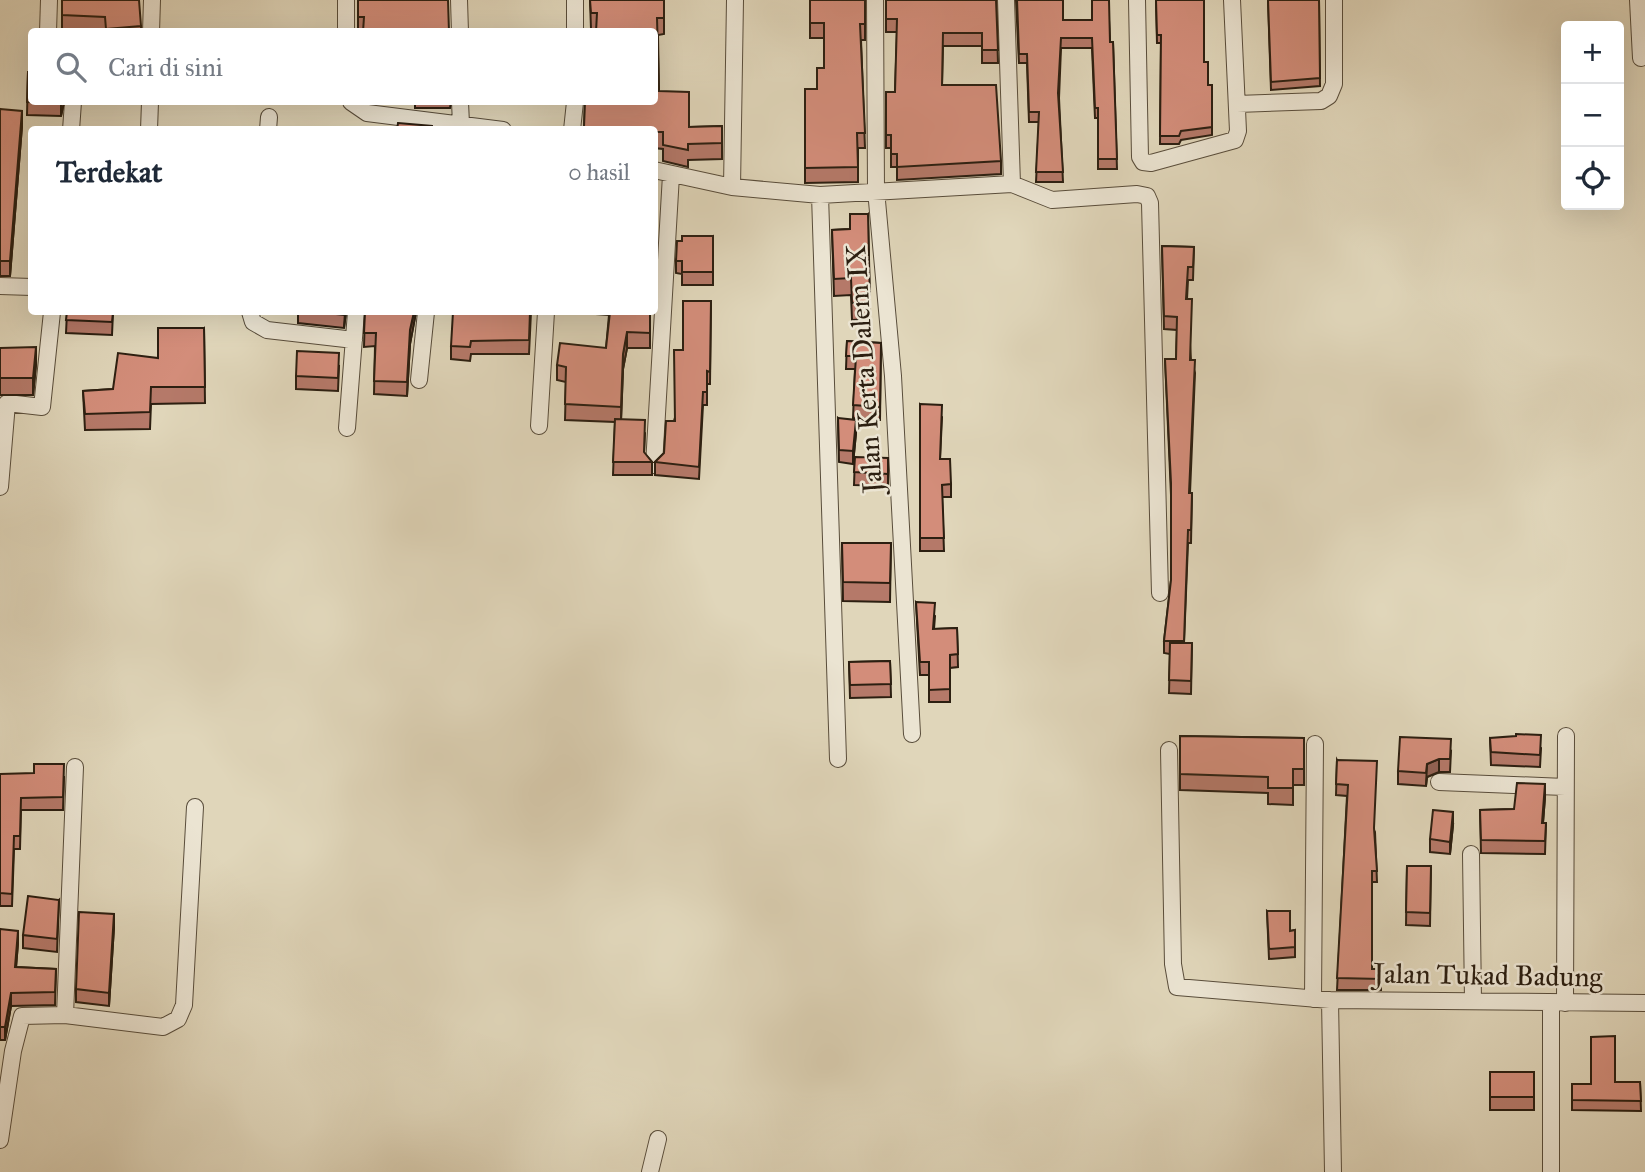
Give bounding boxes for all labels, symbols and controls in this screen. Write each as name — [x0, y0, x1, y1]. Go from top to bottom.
map controls — [1561, 21, 1624, 210]
button: + — [1561, 21, 1624, 84]
search box — [28, 28, 658, 105]
icon: search — [52, 48, 90, 86]
text: Cari di sini — [108, 51, 223, 83]
button: − — [1561, 84, 1624, 147]
button: locate — [1561, 147, 1624, 210]
text: Terdekat — [56, 154, 162, 190]
text: 0 hasil — [568, 158, 630, 186]
street label: Jalan Kerta Dalem IX — [838, 243, 890, 497]
street label: Jalan Tukad Badung — [1370, 955, 1604, 995]

